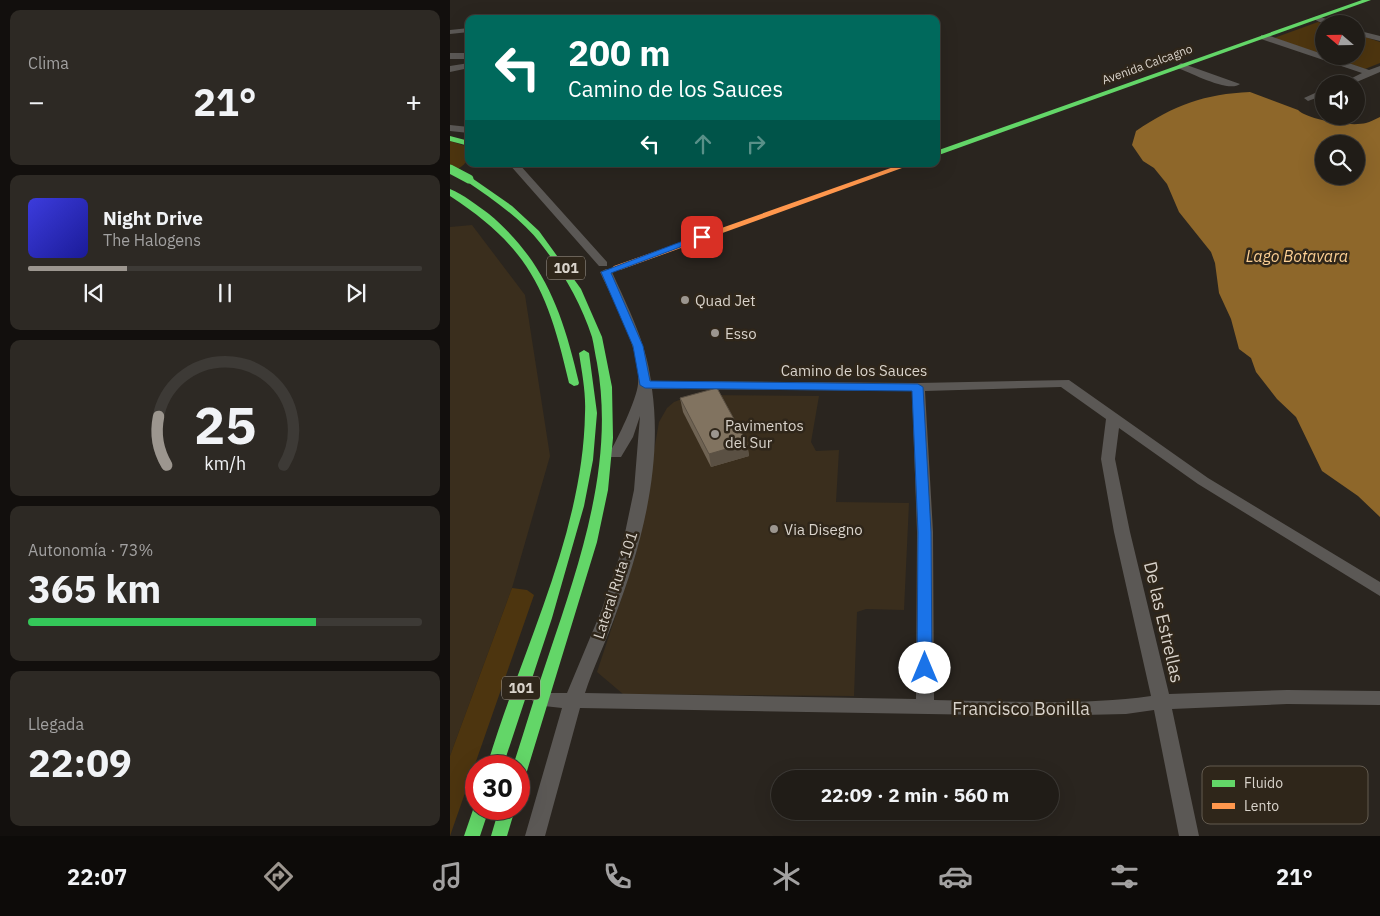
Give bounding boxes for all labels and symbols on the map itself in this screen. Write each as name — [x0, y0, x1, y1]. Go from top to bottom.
north arrow — [1315, 15, 1365, 65]
street label: Avenida Calcagno — [1100, 41, 1195, 87]
pin — [681, 216, 723, 258]
water label: Lago Botavara — [1246, 246, 1348, 266]
road number: 101 — [547, 256, 585, 280]
place label: Quad Jet — [695, 291, 756, 310]
marker: Quad Jet — [679, 294, 691, 306]
place label: Esso — [725, 324, 757, 343]
marker: Esso — [709, 327, 721, 339]
street label: Camino de los Sauces — [781, 361, 927, 380]
place label: Pavimentos del Sur — [725, 416, 804, 452]
marker: Pavimentos del Sur — [709, 428, 721, 440]
place label: Via Disegno — [784, 520, 863, 539]
marker: Via Disegno — [768, 523, 780, 535]
street label: Lateral Ruta 101 — [589, 529, 641, 641]
street label: De las Estrellas — [1139, 559, 1189, 685]
position arrow — [898, 641, 950, 693]
road number: 101 — [502, 676, 540, 700]
street label: Francisco Bonilla — [952, 697, 1090, 720]
speed limit sign: 30 — [465, 755, 530, 820]
legend — [1202, 766, 1368, 824]
text: Fluido — [1244, 774, 1283, 792]
text: Lento — [1244, 797, 1279, 815]

